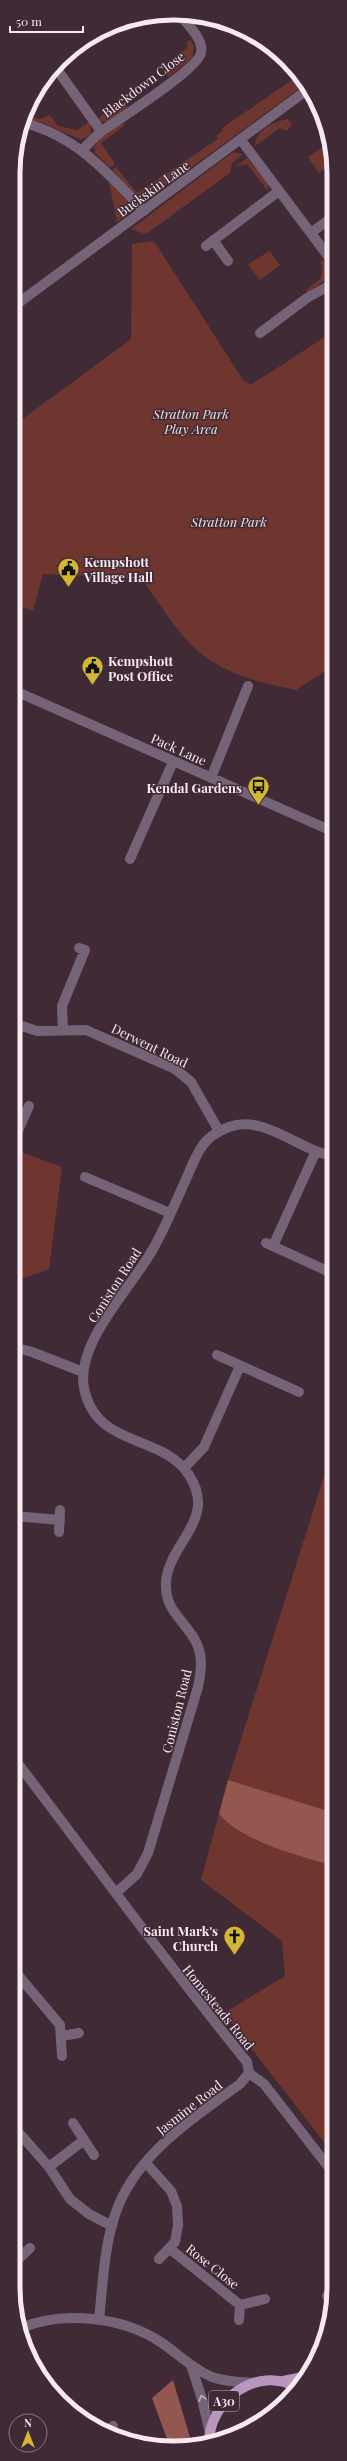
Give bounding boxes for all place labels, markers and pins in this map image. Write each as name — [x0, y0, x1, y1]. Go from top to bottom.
place label: Kempshott Village Hall — [83, 553, 153, 585]
public building icon: Kempshott Village Hall — [56, 555, 82, 588]
place label: Kempshott Post Office — [108, 652, 174, 684]
public building icon: Kempshott Post Office — [79, 654, 105, 687]
bus stop icon: Kendal Gardens — [245, 774, 271, 807]
place label: Kendal Gardens — [147, 779, 242, 796]
place label: Saint Mark's Church — [143, 1922, 218, 1954]
church icon: Saint Mark's Church — [221, 1924, 247, 1957]

